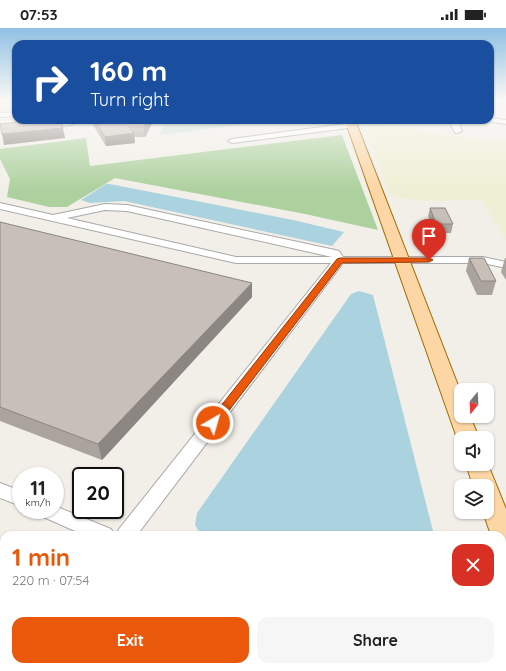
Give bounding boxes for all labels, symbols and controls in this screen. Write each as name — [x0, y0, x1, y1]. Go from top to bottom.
text: 07:53 — [20, 5, 58, 24]
text: 160 m — [90, 53, 167, 88]
icon: right — [24, 56, 76, 108]
text: Turn right — [90, 88, 170, 111]
pin — [412, 219, 446, 260]
icon: arrive — [418, 225, 440, 247]
north arrow — [454, 383, 494, 423]
map controls — [454, 383, 494, 519]
position arrow — [192, 402, 234, 444]
button: sound — [454, 431, 494, 471]
speed limit sign: 20 — [72, 467, 124, 519]
text: 11 — [30, 475, 46, 500]
button: layers — [454, 479, 494, 519]
text: km/h — [25, 496, 51, 509]
text: 1 min — [12, 542, 70, 572]
button: close — [452, 544, 494, 586]
text: 220 m · 07:54 — [12, 572, 89, 588]
button: Exit — [12, 617, 249, 663]
button: Share — [257, 617, 494, 663]

